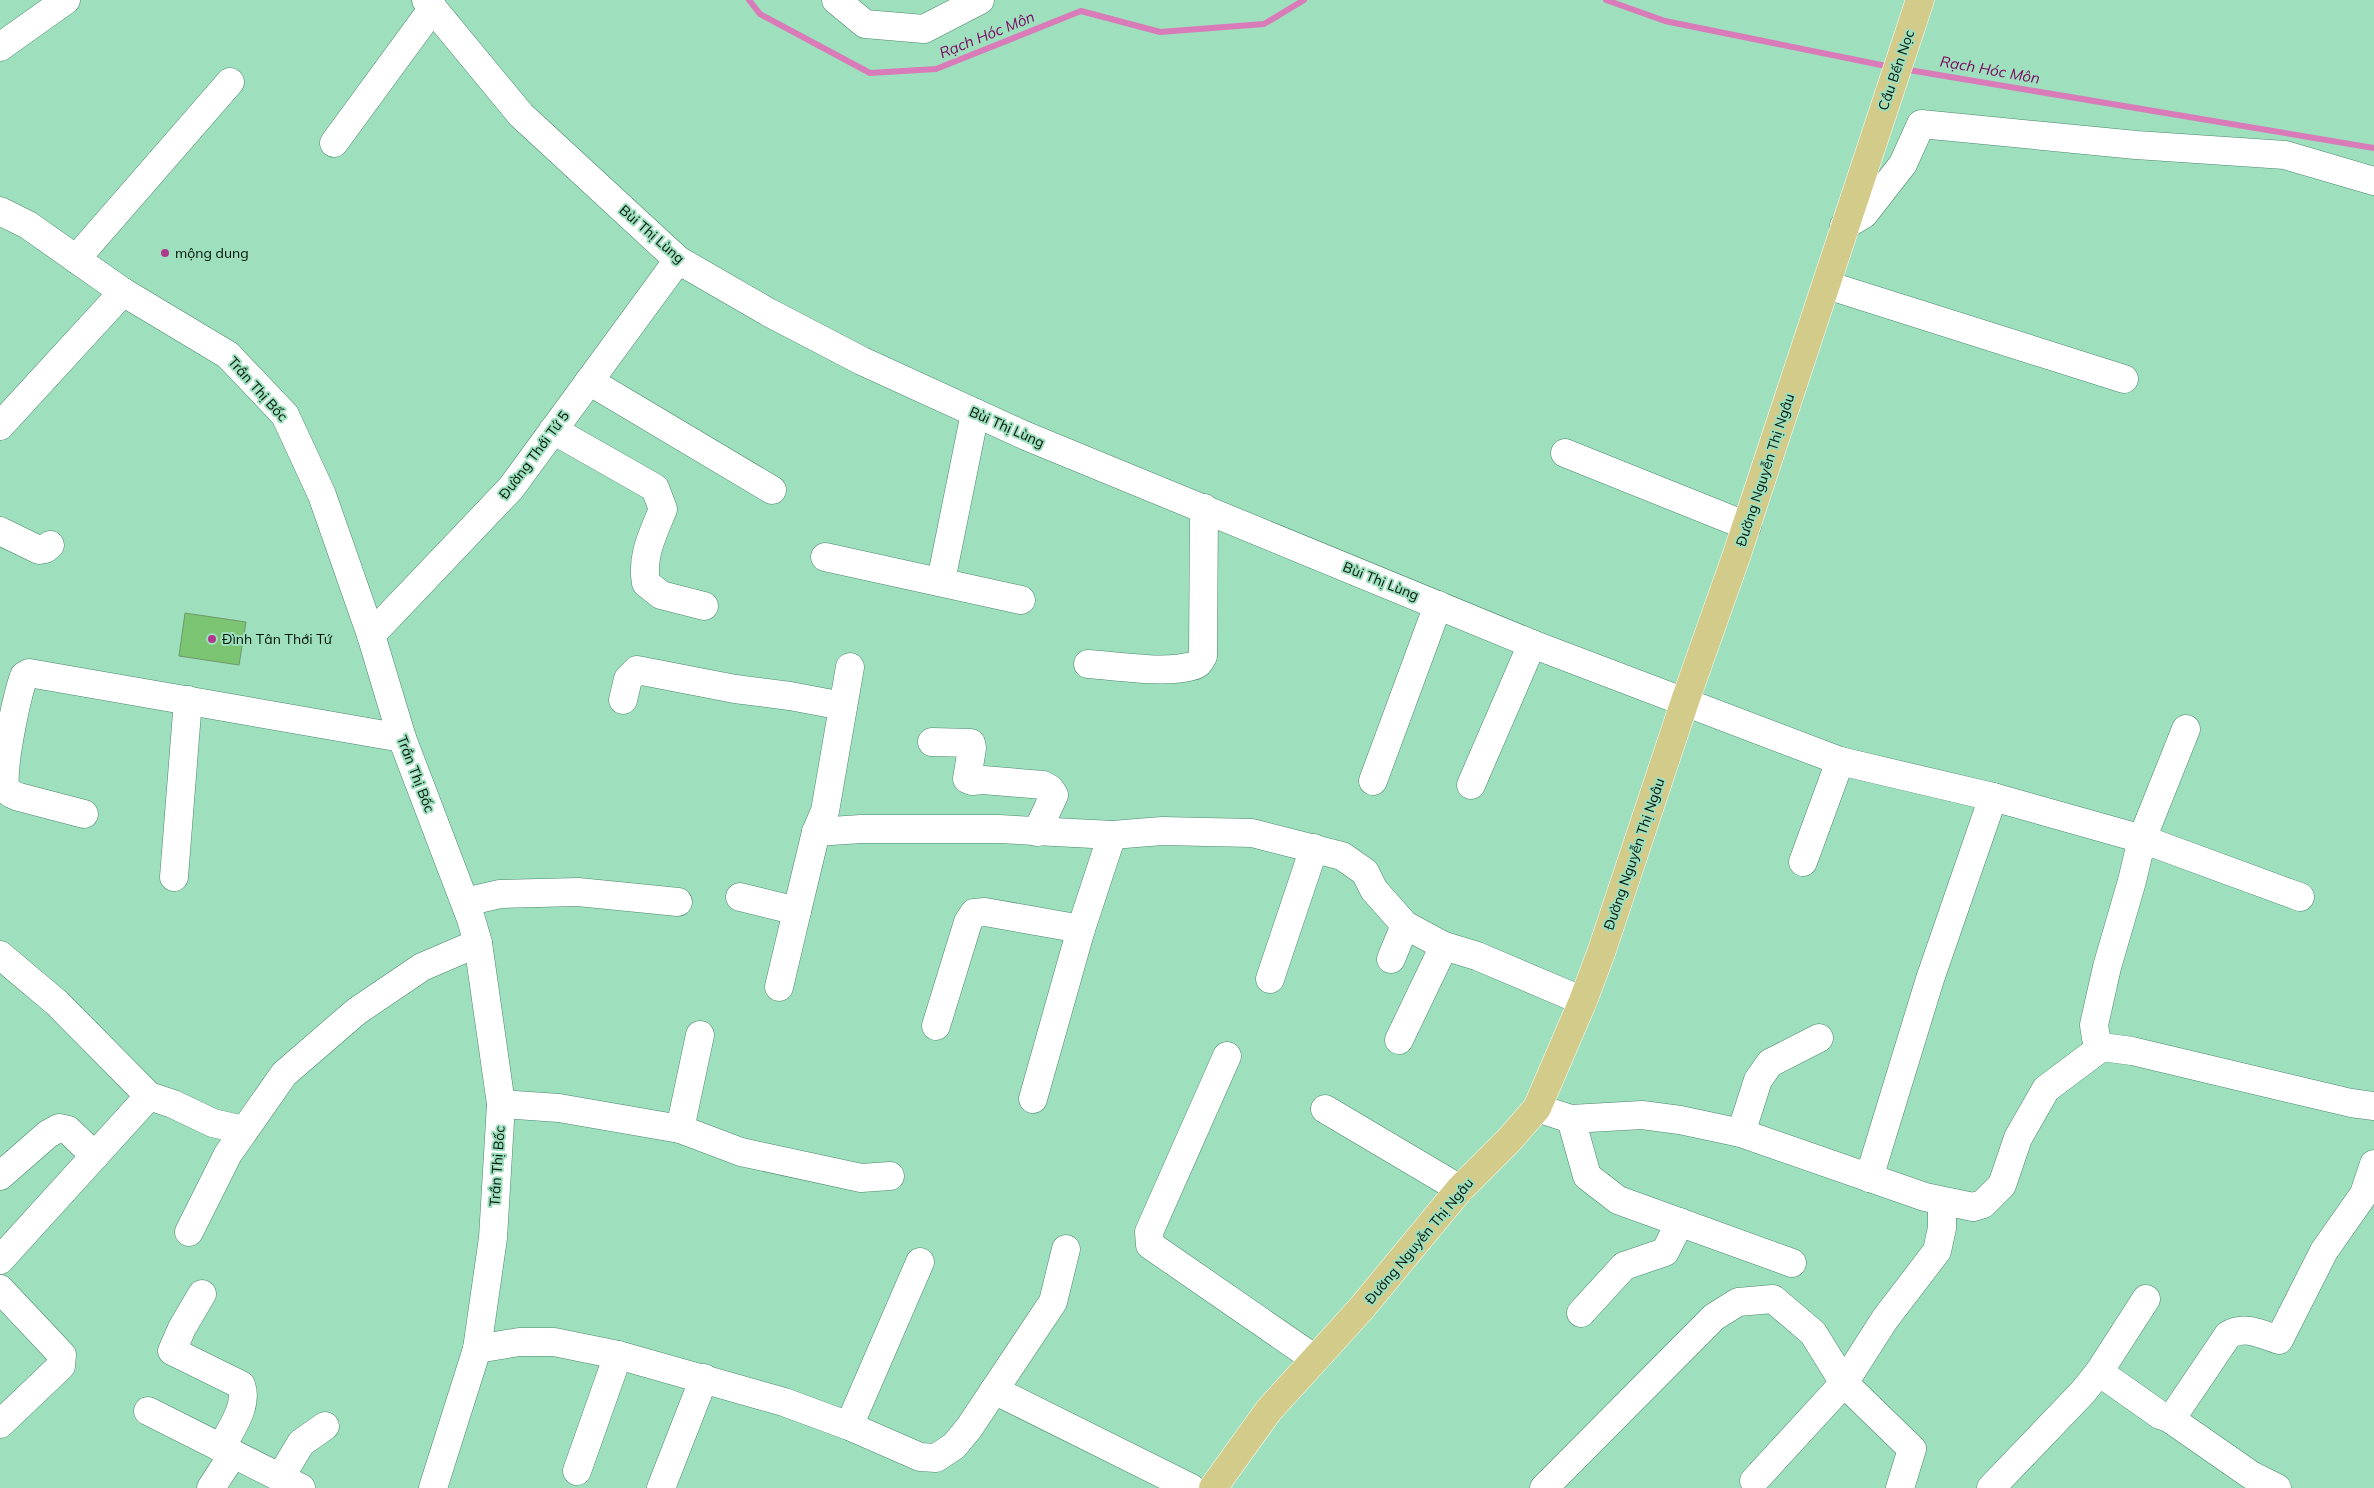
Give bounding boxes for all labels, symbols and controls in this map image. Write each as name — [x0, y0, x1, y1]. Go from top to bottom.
water label: Rạch Hóc Môn — [936, 7, 1037, 62]
street label: Cầu Bến Nọc — [1874, 27, 1918, 113]
water label: Rạch Hóc Môn — [1939, 51, 2042, 88]
street label: Bùi Thị Lùng — [616, 201, 688, 267]
place label: mộng dung — [175, 244, 249, 262]
marker: mộng dung — [159, 247, 171, 259]
street label: Trần Thị Bốc — [224, 353, 292, 425]
street label: Đường Nguyễn Thị Ngâu — [1732, 391, 1798, 549]
street label: Bùi Thị Lùng — [967, 402, 1047, 452]
street label: Đường Thới Tứ 5 — [495, 407, 573, 503]
street label: Bùi Thị Lùng — [1340, 558, 1422, 604]
place label: Đình Tân Thới Tứ — [222, 630, 333, 648]
marker: Đình Tân Thới Tứ — [206, 633, 218, 645]
street label: Trần Thị Bốc — [393, 733, 439, 815]
street label: Đường Nguyễn Thị Ngâu — [1600, 776, 1668, 932]
street label: Trần Thị Bốc — [485, 1125, 509, 1207]
street label: Đường Nguyễn Thị Ngâu — [1361, 1174, 1477, 1308]

